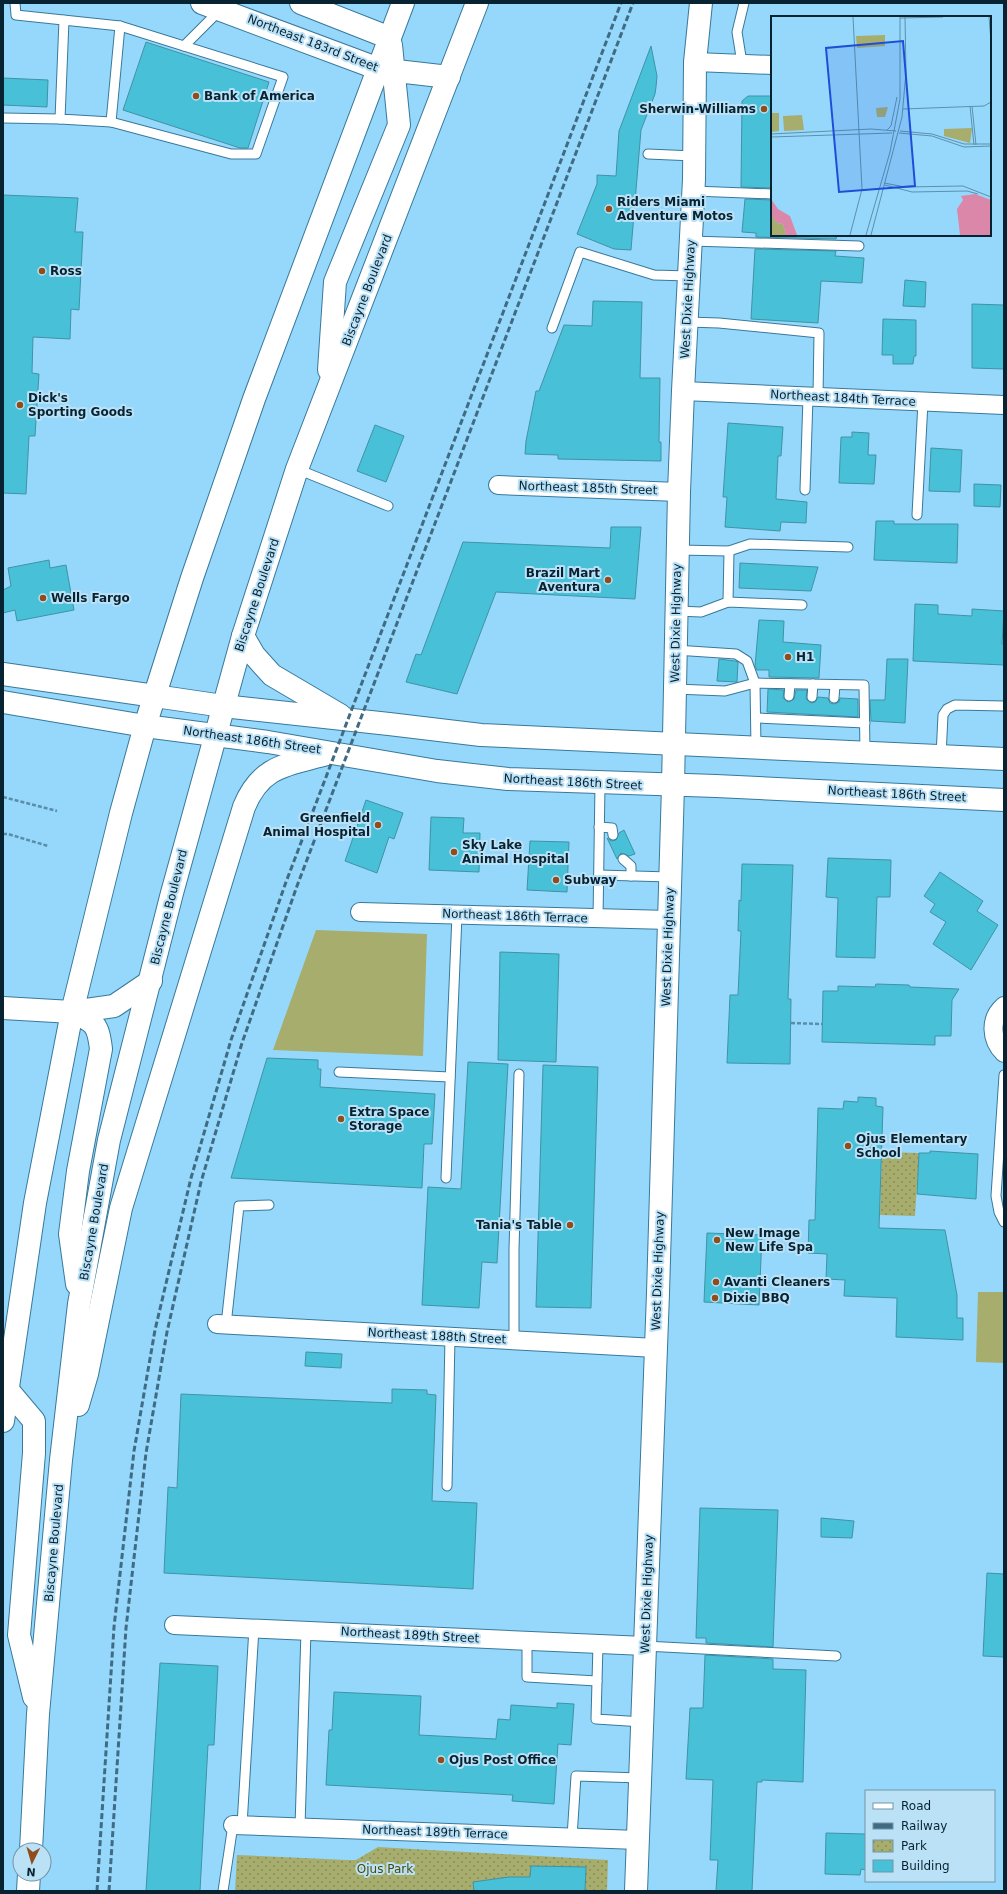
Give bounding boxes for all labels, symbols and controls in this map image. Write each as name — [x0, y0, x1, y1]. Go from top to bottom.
street label: Northeast 183rd Street — [246, 12, 380, 74]
inset map — [771, 16, 991, 236]
place label: Bank of America — [204, 89, 315, 103]
marker: Bank of America — [191, 91, 201, 101]
place label: Sherwin-Williams — [639, 102, 756, 116]
marker: Sherwin-Williams — [759, 104, 769, 114]
place label: Riders Miami Adventure Motos — [617, 195, 733, 223]
marker: Riders Miami Adventure Motos — [604, 204, 614, 214]
street label: Biscayne Boulevard — [339, 232, 395, 348]
street label: West Dixie Highway — [678, 239, 698, 359]
place label: Ross — [50, 264, 82, 278]
marker: Ross — [37, 266, 47, 276]
street label: Northeast 184th Terrace — [770, 387, 916, 409]
place label: Dick's Sporting Goods — [28, 391, 133, 419]
marker: Dick's Sporting Goods — [15, 400, 25, 410]
street label: Northeast 185th Street — [519, 479, 658, 497]
street label: Biscayne Boulevard — [232, 537, 282, 653]
street label: West Dixie Highway — [668, 563, 684, 683]
place label: Brazil Mart Aventura — [526, 566, 600, 594]
marker: Brazil Mart Aventura — [603, 575, 613, 585]
place label: Wells Fargo — [51, 591, 130, 605]
marker: Wells Fargo — [38, 593, 48, 603]
place label: H1 — [796, 650, 814, 664]
marker: H1 — [783, 652, 793, 662]
street label: Northeast 186th Street — [182, 723, 322, 757]
street label: Northeast 186th Street — [503, 771, 643, 793]
street label: Northeast 186th Street — [827, 783, 967, 805]
place label: Greenfield Animal Hospital — [263, 811, 370, 839]
marker: Greenfield Animal Hospital — [373, 820, 383, 830]
place label: Sky Lake Animal Hospital — [462, 838, 569, 866]
marker: Sky Lake Animal Hospital — [449, 847, 459, 857]
street label: Biscayne Boulevard — [148, 848, 190, 966]
place label: Subway — [564, 873, 617, 887]
marker: Subway — [551, 875, 561, 885]
street label: West Dixie Highway — [659, 887, 677, 1007]
street label: Northeast 186th Terrace — [442, 906, 588, 926]
place label: Extra Space Storage — [349, 1105, 429, 1133]
marker: Extra Space Storage — [336, 1114, 346, 1124]
place label: Ojus Elementary School — [856, 1132, 968, 1160]
marker: Ojus Elementary School — [843, 1141, 853, 1151]
street label: Biscayne Boulevard — [77, 1162, 111, 1282]
street label: West Dixie Highway — [649, 1211, 667, 1331]
place label: Tania's Table — [476, 1218, 562, 1232]
marker: Tania's Table — [565, 1220, 575, 1230]
place label: New Image New Life Spa — [725, 1226, 813, 1254]
marker: New Image New Life Spa — [712, 1235, 722, 1245]
place label: Avanti Cleaners — [724, 1275, 830, 1289]
marker: Avanti Cleaners — [711, 1277, 721, 1287]
place label: Dixie BBQ — [723, 1291, 790, 1305]
marker: Dixie BBQ — [710, 1293, 720, 1303]
street label: Northeast 188th Street — [367, 1325, 507, 1347]
street label: Biscayne Boulevard — [42, 1483, 66, 1603]
street label: West Dixie Highway — [638, 1534, 656, 1654]
street label: Northeast 189th Street — [340, 1624, 480, 1646]
place label: Ojus Post Office — [449, 1753, 556, 1767]
marker: Ojus Post Office — [436, 1755, 446, 1765]
legend — [865, 1790, 995, 1882]
text: Road — [901, 1799, 931, 1813]
text: Railway — [901, 1819, 947, 1833]
street label: Northeast 189th Terrace — [362, 1822, 508, 1842]
text: Park — [901, 1839, 927, 1853]
north arrow — [12, 1842, 52, 1882]
text: Building — [901, 1859, 950, 1873]
park label: Ojus Park — [357, 1862, 413, 1876]
text: N — [26, 1865, 36, 1878]

